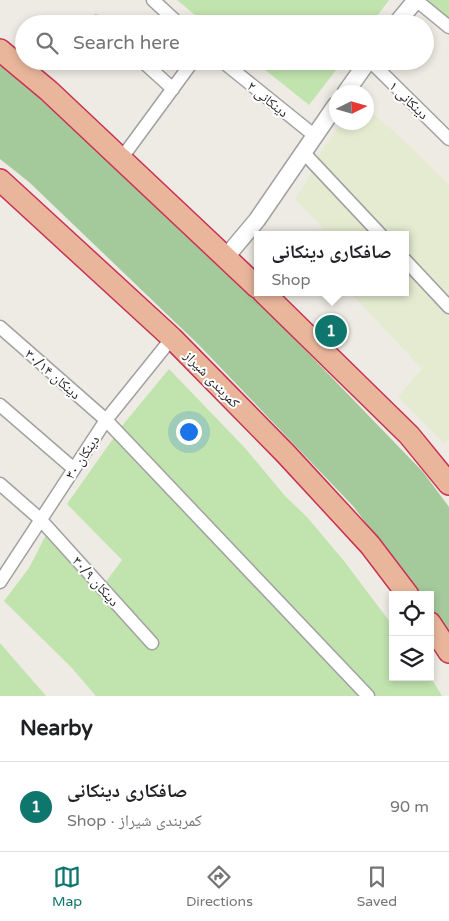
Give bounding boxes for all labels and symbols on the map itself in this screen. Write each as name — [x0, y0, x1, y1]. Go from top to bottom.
street label: ۲ دینکانی — [244, 78, 292, 121]
street label: ۱ دینکانی — [385, 78, 432, 123]
north arrow — [329, 85, 374, 130]
pin: 1 — [315, 312, 347, 350]
street label: ۳۰/۱۴ دینکان — [21, 346, 84, 403]
street label: کمربندی شیراز — [180, 347, 243, 412]
your location — [176, 419, 202, 445]
street label: ۳۰ دینکان — [62, 432, 103, 482]
street label: ۳۰/۹ دینکان — [69, 553, 123, 610]

